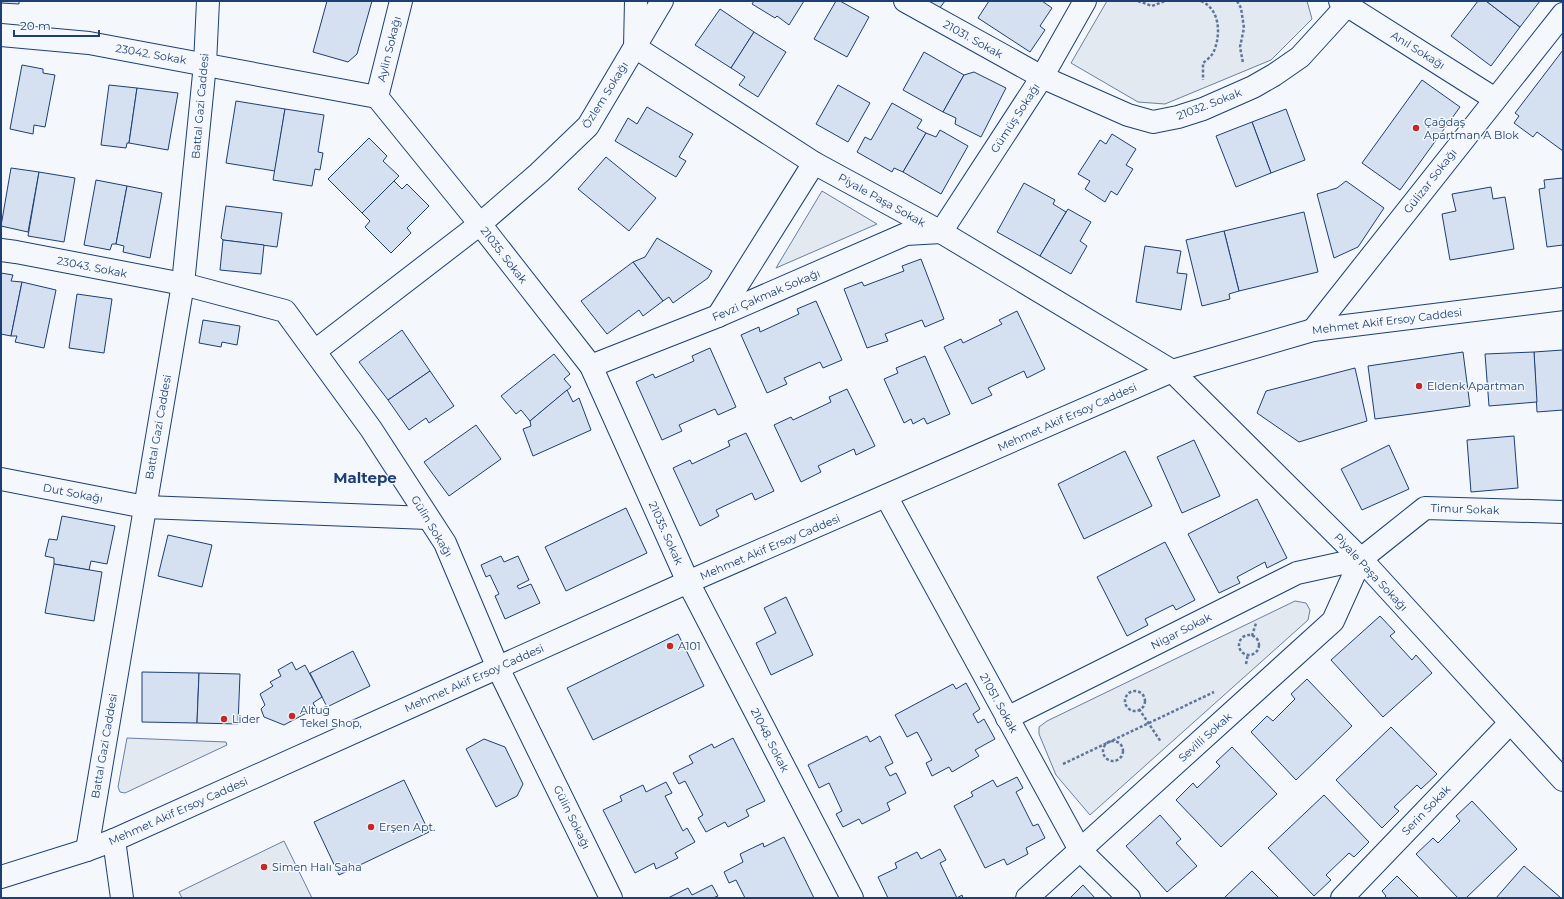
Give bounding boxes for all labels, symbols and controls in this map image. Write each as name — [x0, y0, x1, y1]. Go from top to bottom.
scale bar — [14, 12, 99, 38]
street label: Aylin Sokağı — [374, 15, 404, 83]
street label: 21031. Sokak — [941, 17, 1006, 61]
text: 20 m — [20, 18, 51, 33]
street label: Anıl Sokağı — [1388, 28, 1448, 72]
street label: 23042. Sokak — [114, 41, 188, 67]
street label: Battal Gazi Caddesi — [188, 52, 212, 160]
street label: Özlem Sokağı — [579, 59, 631, 131]
street label: Gümüş Sokağı — [987, 81, 1043, 155]
street label: 21032. Sokak — [1175, 85, 1244, 123]
place label: Çağdaş Apartman A Blok — [1424, 115, 1519, 142]
marker: Çağdaş Apartman A Blok — [1411, 123, 1421, 133]
street label: Gülizar Sokağı — [1400, 146, 1460, 216]
street label: Piyale Paşa Sokak — [836, 170, 928, 230]
street label: 21035. Sokak — [478, 224, 531, 286]
street label: 23043. Sokak — [56, 253, 129, 281]
street label: Fevzi Çakmak Sokağı — [710, 266, 822, 324]
street label: Mehmet Akif Ersoy Caddesi — [1311, 305, 1463, 337]
street label: Battal Gazi Caddesi — [142, 373, 174, 481]
place label: Eldenk Apartman — [1427, 379, 1525, 393]
street label: Mehmet Akif Ersoy Caddesi — [995, 380, 1139, 454]
marker: Eldenk Apartman — [1414, 381, 1424, 391]
district label: Maltepe — [333, 468, 397, 487]
street label: Dut Sokağı — [42, 480, 104, 506]
street label: Gülin Sokağı — [408, 493, 456, 559]
street label: 21035. Sokak — [646, 499, 686, 567]
street label: Timur Sokak — [1430, 501, 1500, 517]
street label: Mehmet Akif Ersoy Caddesi — [698, 511, 842, 583]
street label: Piyale Paşa Sokağı — [1331, 530, 1411, 614]
street label: Nigar Sokak — [1148, 609, 1214, 652]
place label: A101 — [678, 639, 701, 653]
street label: Mehmet Akif Ersoy Caddesi — [402, 641, 546, 715]
marker: A101 — [665, 641, 675, 651]
street label: 21051. Sokak — [977, 671, 1021, 736]
street label: Battal Gazi Caddesi — [88, 692, 120, 800]
place label: Altuğ Tekel Shop, — [300, 703, 362, 730]
street label: 21048. Sokak — [748, 705, 792, 775]
street label: Sevilli Sokak — [1175, 709, 1235, 765]
marker: Altuğ Tekel Shop, — [287, 711, 297, 721]
place label: Lider — [232, 712, 260, 726]
marker: Lider — [219, 714, 229, 724]
street label: Mehmet Akif Ersoy Caddesi — [106, 774, 250, 848]
street label: Serin Sokak — [1399, 782, 1454, 838]
street label: Gülin Sokağı — [551, 783, 593, 851]
place label: Erşen Apt. — [379, 820, 435, 834]
marker: Erşen Apt. — [366, 822, 376, 832]
place label: Simen Halı Saha — [272, 860, 362, 874]
marker: Simen Halı Saha — [259, 862, 269, 872]

